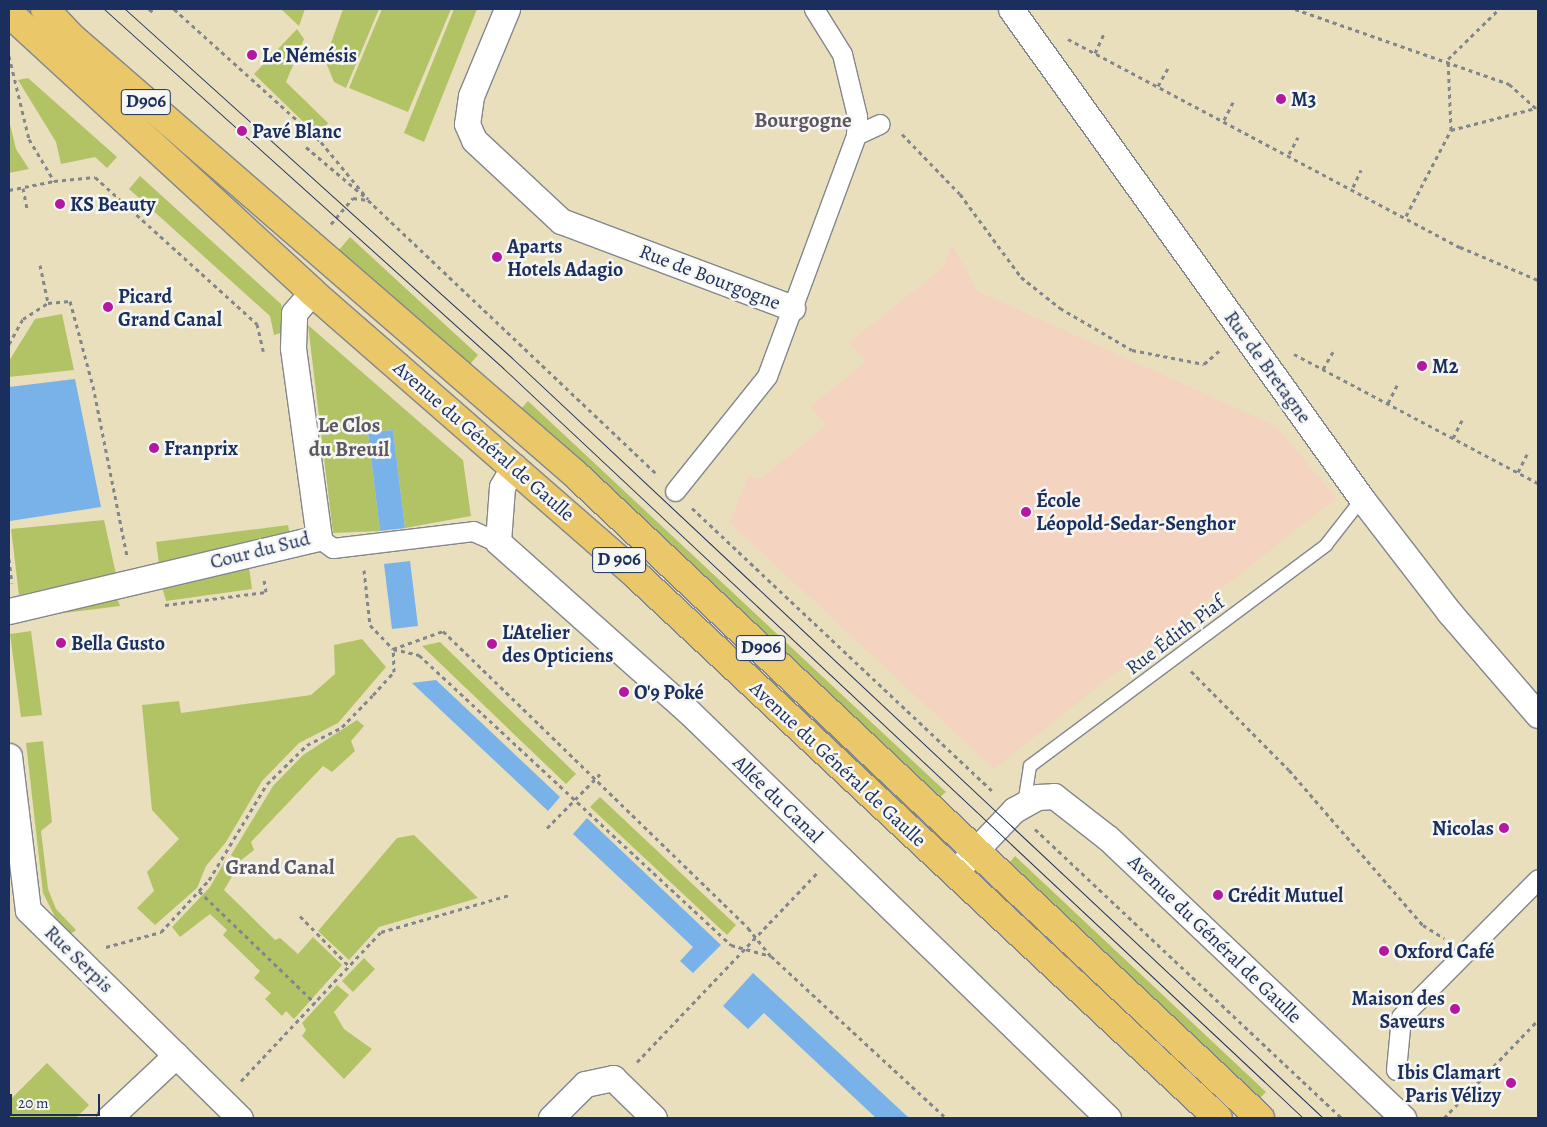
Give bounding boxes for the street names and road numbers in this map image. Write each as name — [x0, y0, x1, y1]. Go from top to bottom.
road number: D906 — [120, 85, 172, 118]
street label: Rue de Bourgogne — [636, 239, 784, 315]
street label: Rue de Bretagne — [1219, 306, 1317, 428]
street label: Avenue du Général de Gaulle — [389, 356, 579, 526]
street label: Cour du Sud — [208, 526, 312, 574]
road number: D 906 — [592, 544, 646, 576]
street label: Rue Édith Piaf — [1121, 590, 1229, 680]
road number: D906 — [735, 632, 787, 664]
street label: Avenue du Général de Gaulle — [745, 676, 931, 852]
street label: Allée du Canal — [728, 750, 828, 848]
street label: Avenue du Général de Gaulle — [1123, 850, 1307, 1028]
street label: Rue Serpis — [40, 920, 118, 998]

